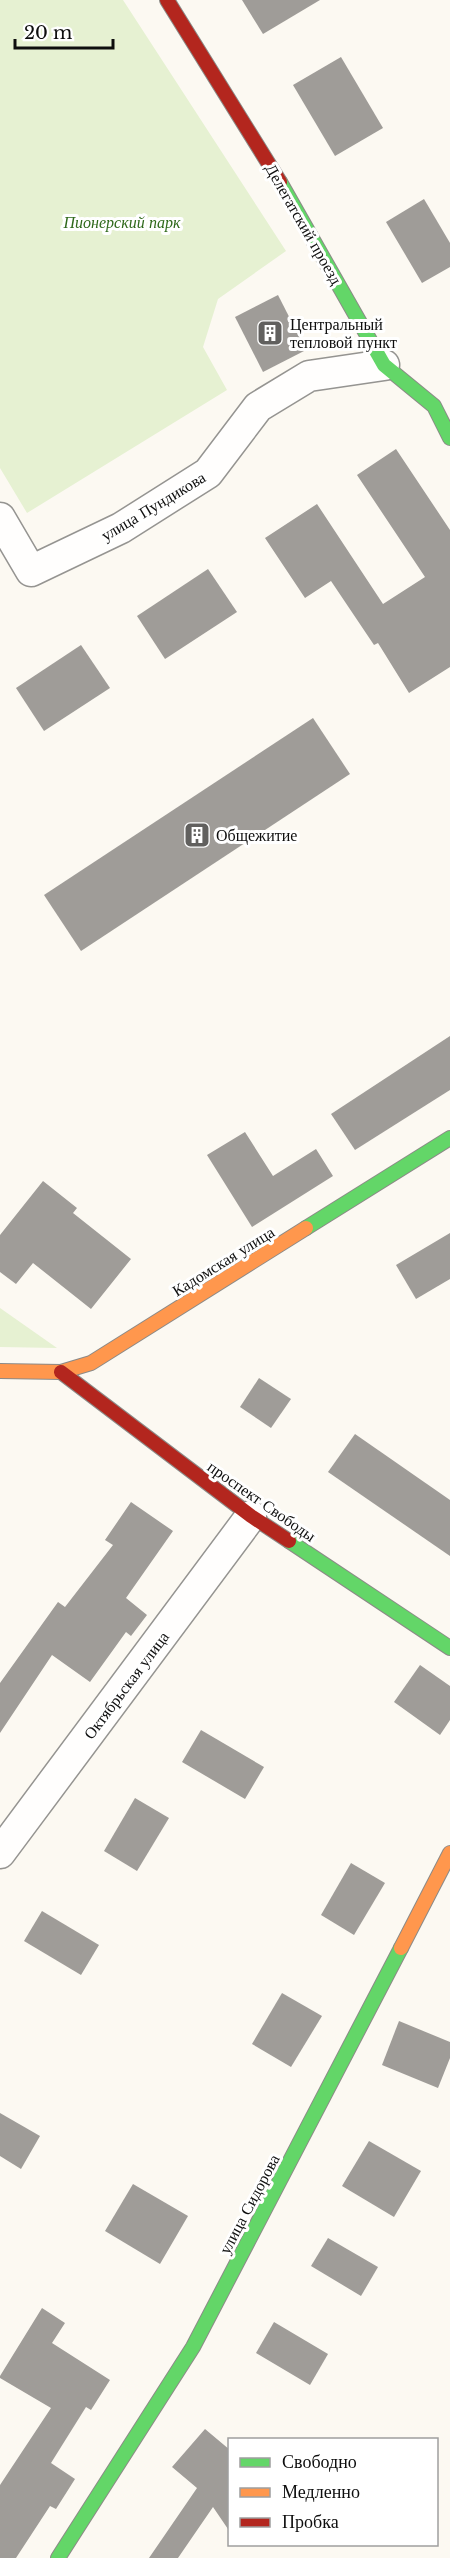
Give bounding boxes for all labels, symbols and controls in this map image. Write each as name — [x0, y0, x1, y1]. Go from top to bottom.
scale bar — [15, 12, 112, 50]
text: 20 m — [24, 22, 72, 44]
street label: Делегатский проезд — [261, 160, 347, 288]
park label: Пионерский парк — [62, 212, 181, 232]
place label: Центральный тепловой пункт — [290, 314, 397, 352]
building icon: Центральный тепловой пункт — [255, 318, 285, 348]
street label: улица Пундикова — [97, 467, 209, 545]
building icon: Общежитие — [182, 820, 212, 850]
place label: Общежитие — [216, 825, 297, 845]
street label: Кадомская улица — [168, 1222, 278, 1300]
street label: проспект Свободы — [204, 1456, 320, 1546]
street label: Октябрьская улица — [79, 1627, 173, 1743]
street label: улица Сидорова — [214, 2151, 284, 2257]
legend — [228, 2438, 438, 2546]
text: Свободно — [282, 2451, 357, 2473]
text: Медленно — [282, 2481, 360, 2503]
text: Пробка — [282, 2511, 339, 2533]

